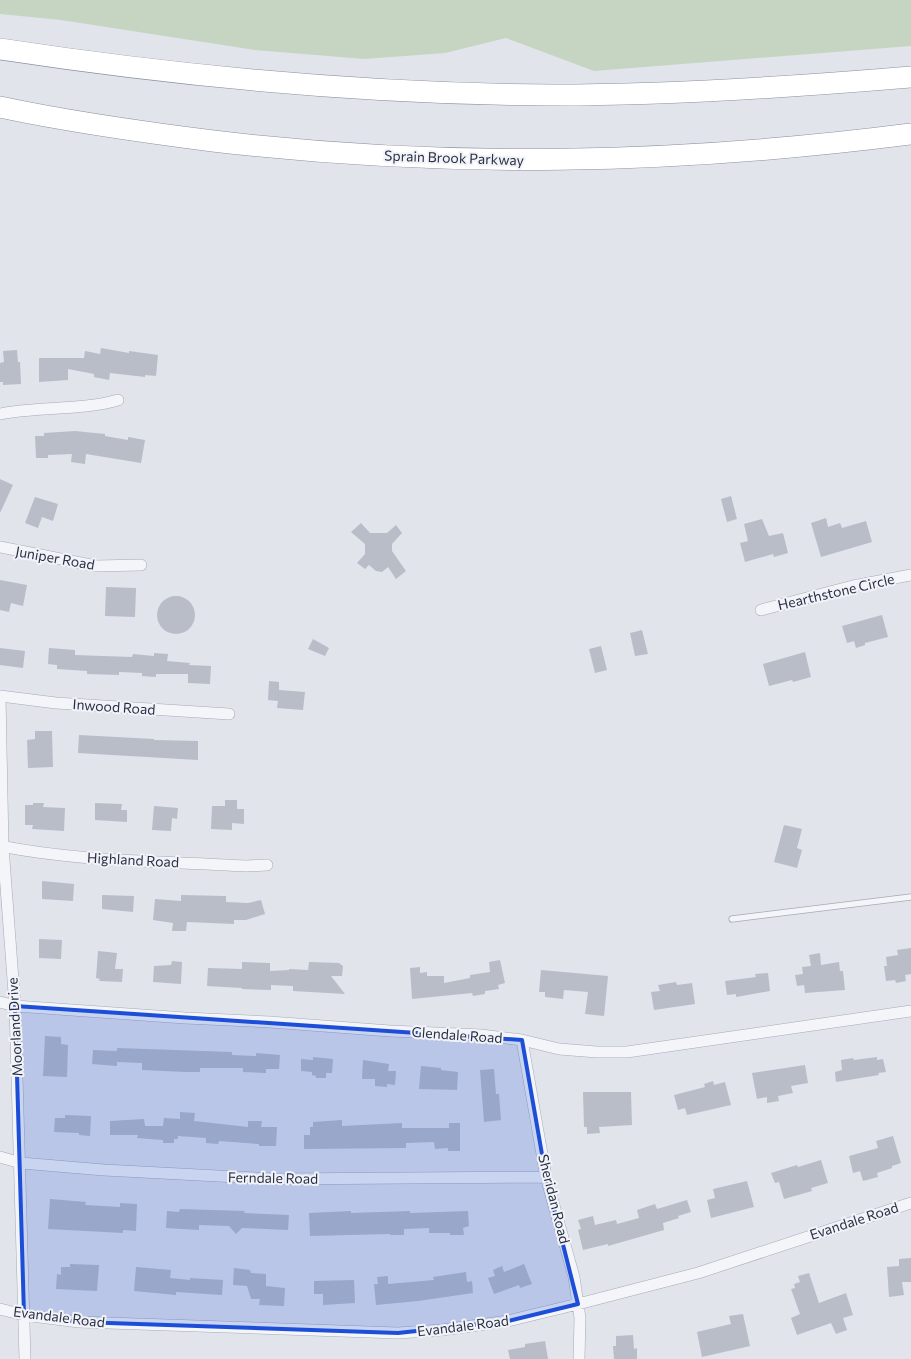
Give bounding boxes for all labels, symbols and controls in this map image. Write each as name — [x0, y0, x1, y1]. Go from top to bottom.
street label: Sprain Brook Parkway — [384, 147, 524, 168]
street label: Juniper Road — [14, 542, 96, 573]
street label: Hearthstone Circle — [776, 570, 896, 613]
street label: Inwood Road — [72, 695, 156, 718]
street label: Highland Road — [87, 849, 179, 870]
street label: Moorland Drive — [3, 977, 26, 1077]
street label: Glendale Road — [411, 1023, 503, 1046]
street label: Sheridan Road — [535, 1152, 574, 1245]
street label: Ferndale Road — [228, 1168, 318, 1187]
street label: Evandale Road — [807, 1198, 900, 1243]
street label: Evandale Road — [12, 1302, 106, 1331]
street label: Evandale Road — [416, 1311, 510, 1340]

